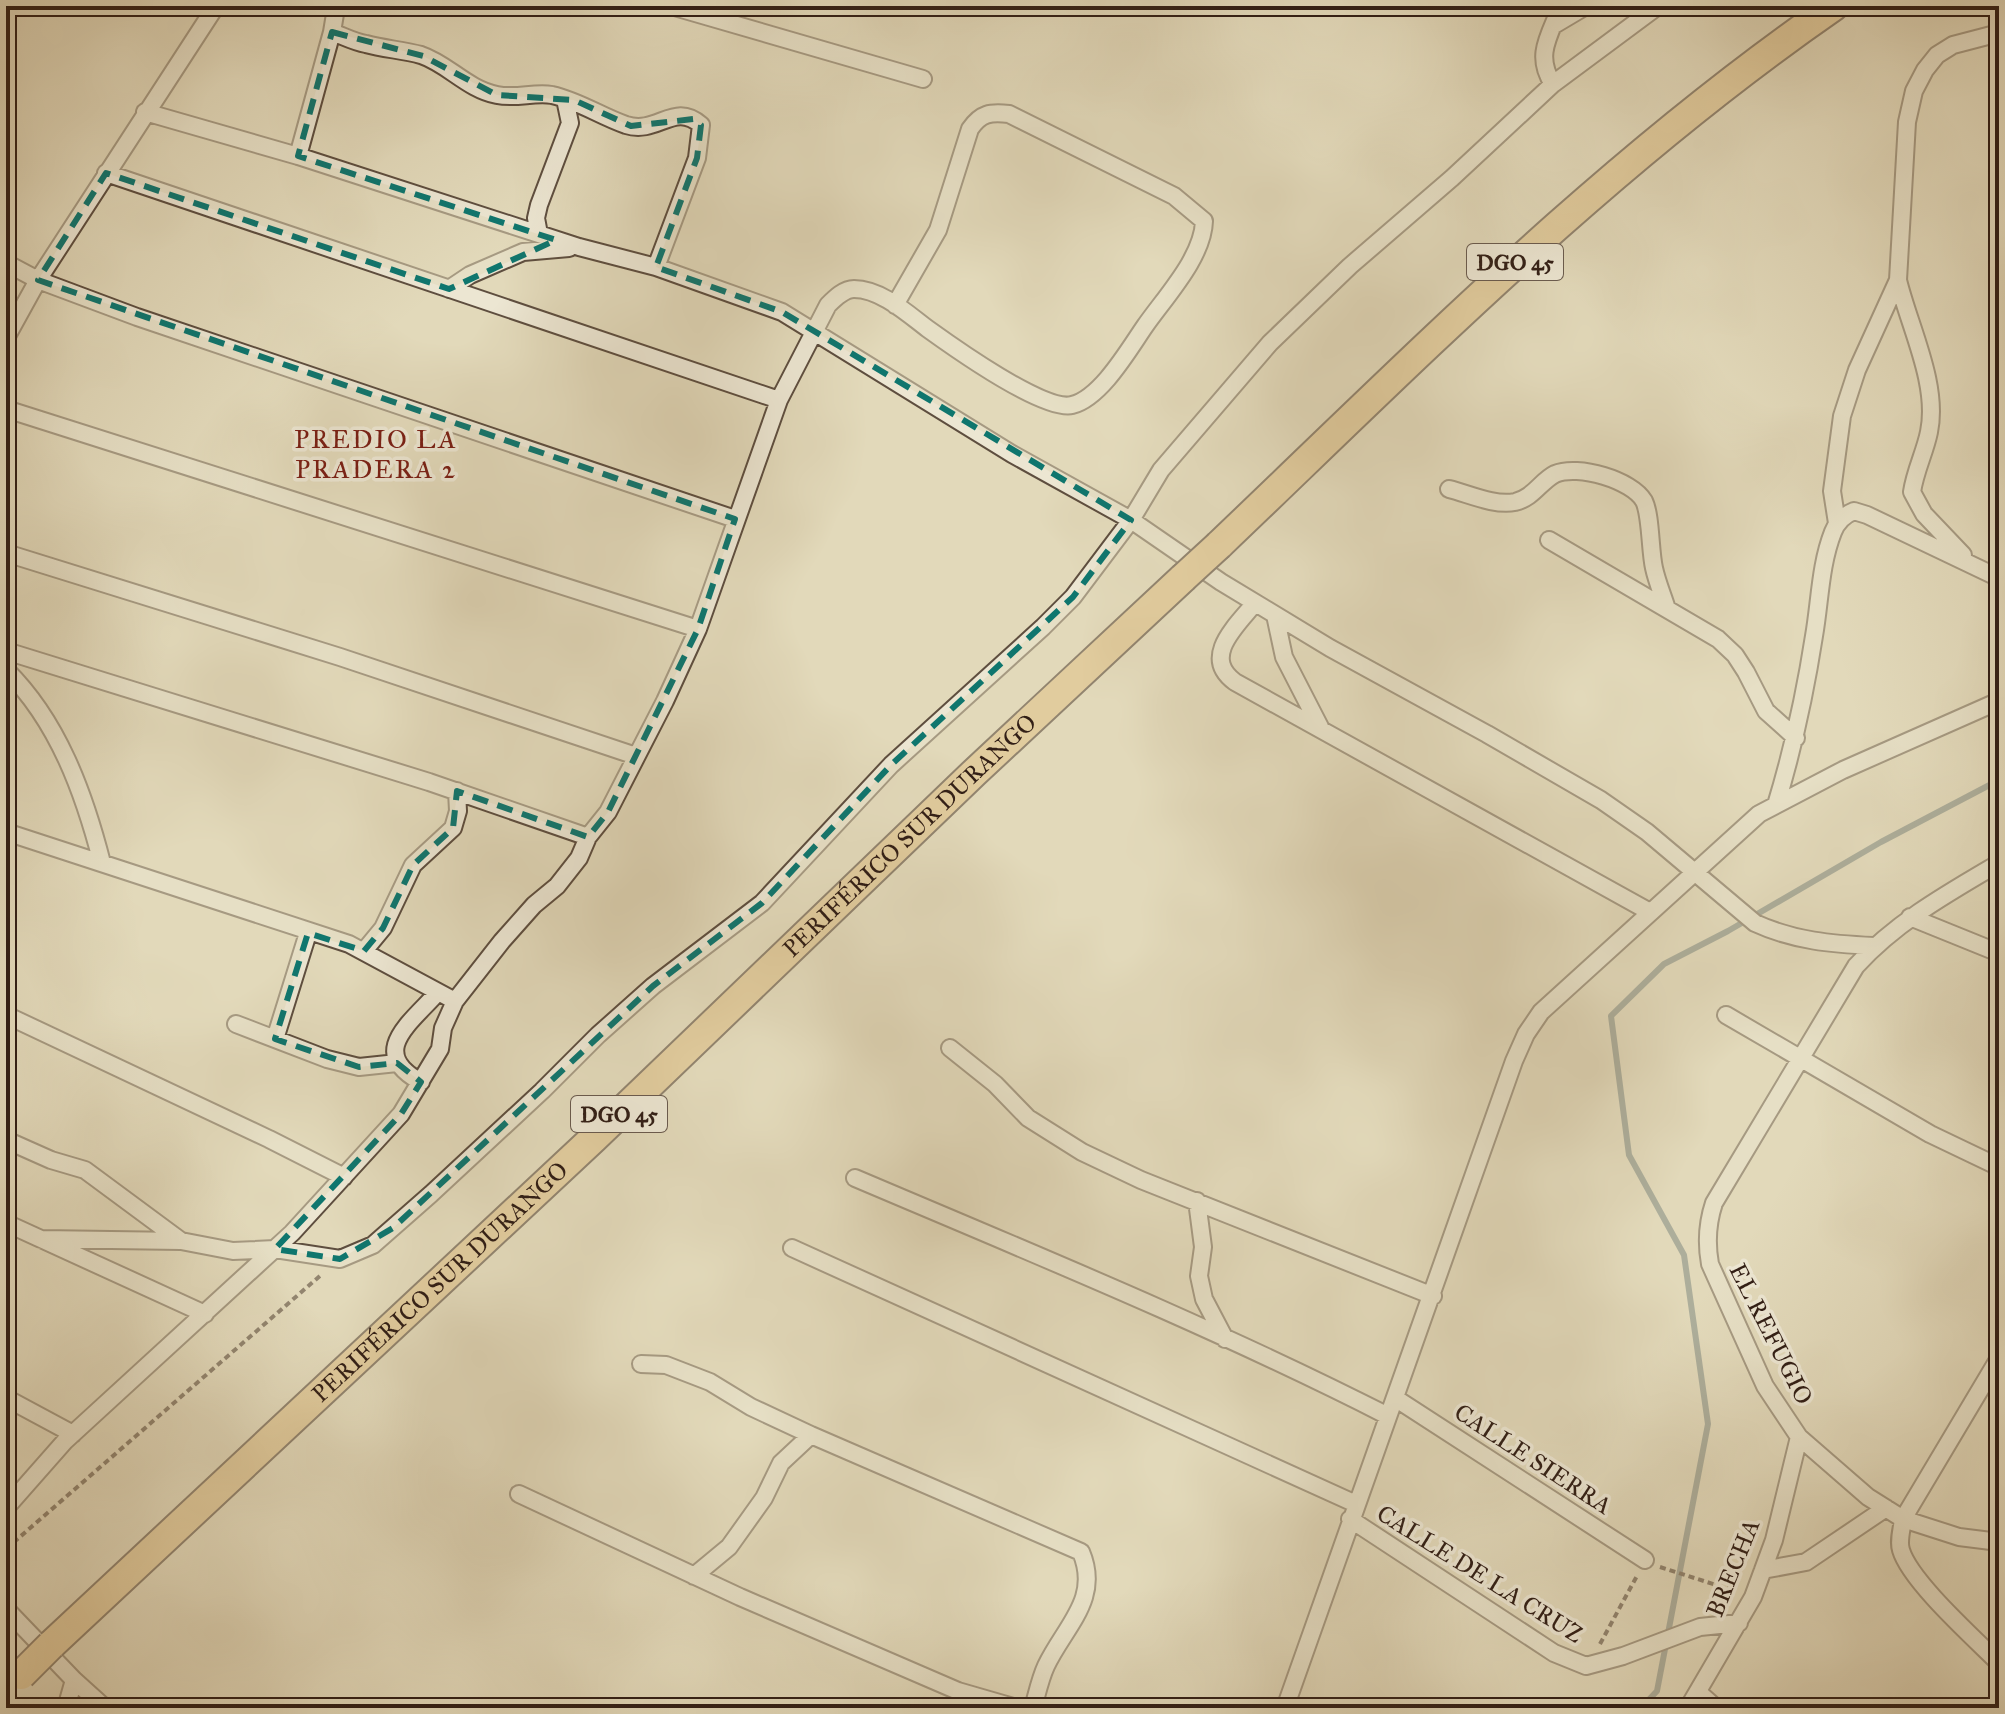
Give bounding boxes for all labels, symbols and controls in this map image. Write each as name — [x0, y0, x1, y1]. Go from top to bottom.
road number: DGO 45 — [1467, 244, 1563, 280]
district label: PREDIO LA PRADERA 2 — [294, 423, 458, 485]
street label: PERIFÉRICO SUR DURANGO — [776, 708, 1043, 964]
road number: DGO 45 — [571, 1096, 667, 1132]
street label: PERIFÉRICO SUR DURANGO — [306, 1155, 574, 1409]
street label: EL REFUGIO — [1723, 1258, 1819, 1410]
street label: CALLE SIERRA — [1449, 1397, 1617, 1521]
street label: CALLE DE LA CRUZ — [1371, 1498, 1589, 1650]
street label: BRECHA — [1700, 1515, 1766, 1621]

